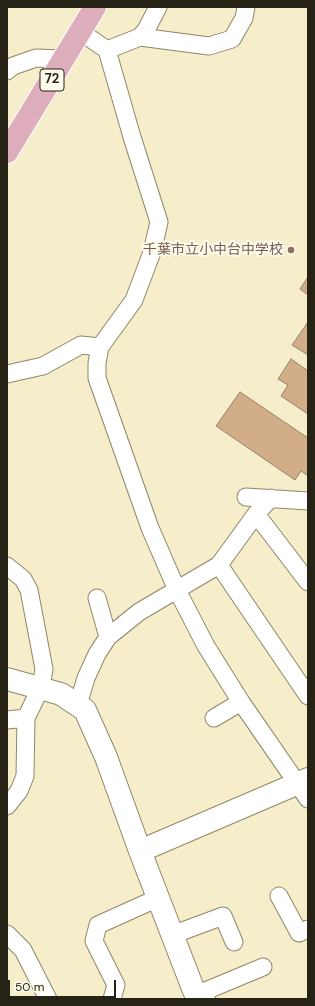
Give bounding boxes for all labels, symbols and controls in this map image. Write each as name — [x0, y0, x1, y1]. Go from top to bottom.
road number: 72 — [40, 69, 64, 91]
place label: 千葉市立小中台中学校 — [143, 242, 283, 258]
marker: 千葉市立小中台中学校 — [286, 245, 296, 255]
scale bar — [10, 972, 118, 998]
text: 50 m — [15, 979, 44, 995]

